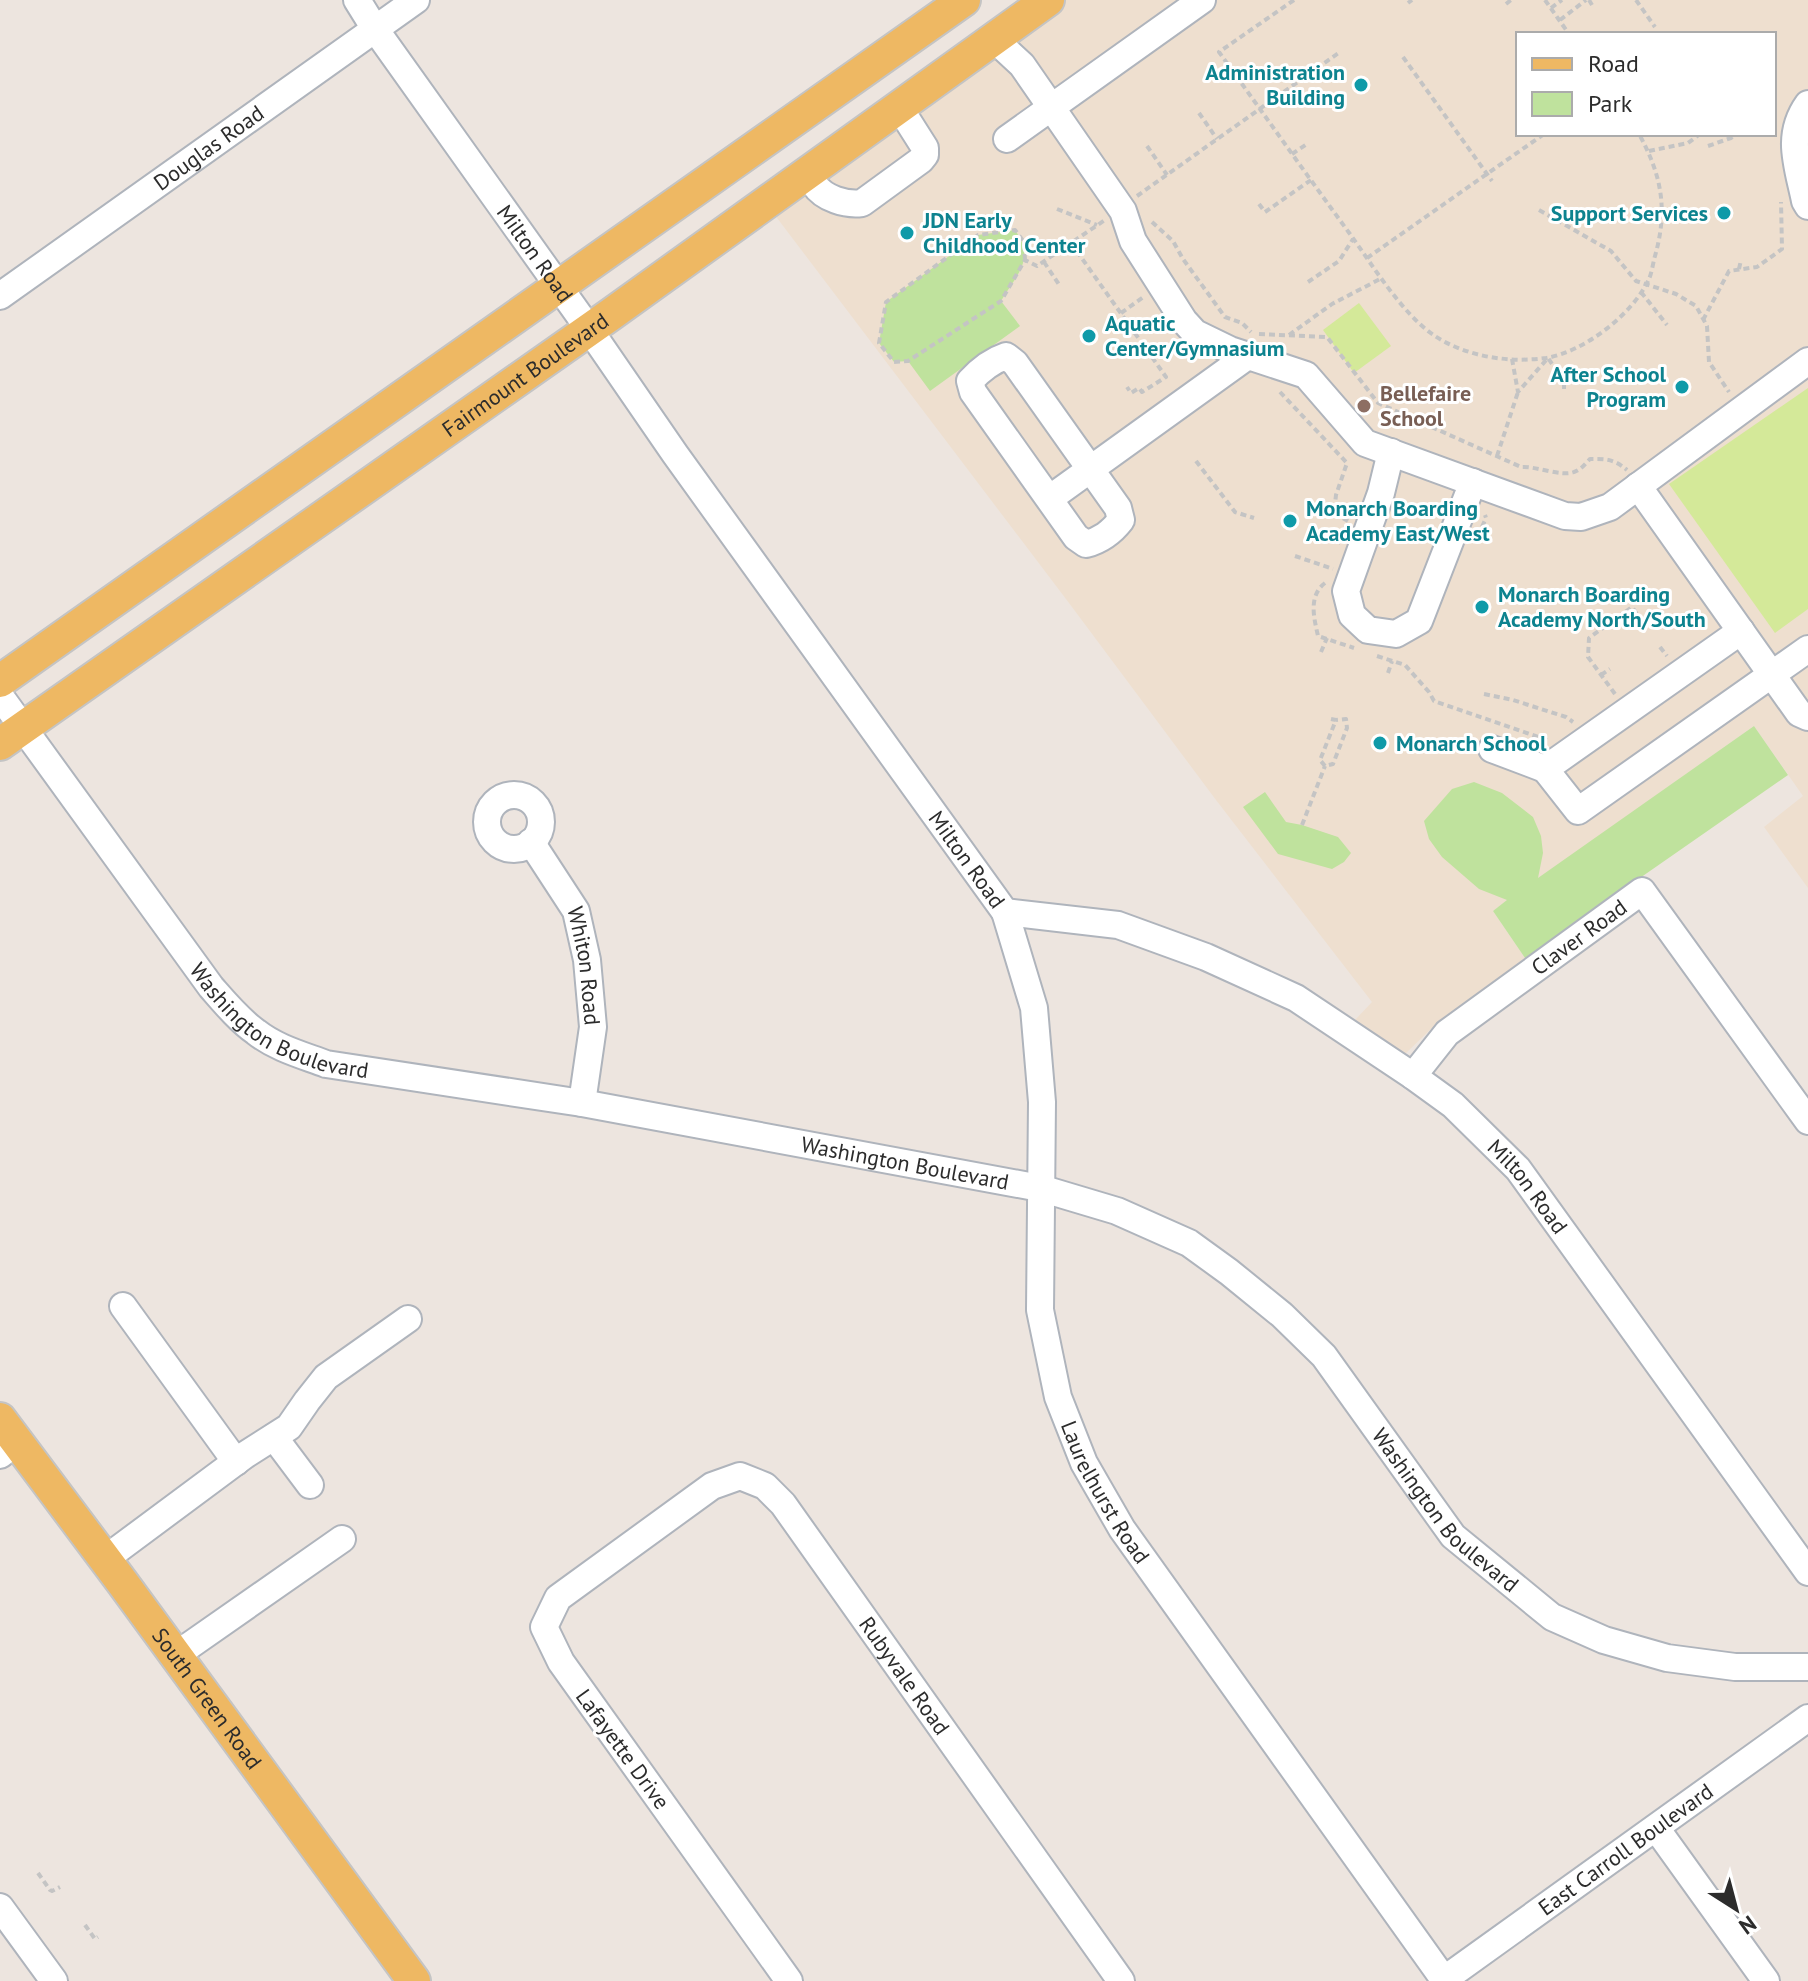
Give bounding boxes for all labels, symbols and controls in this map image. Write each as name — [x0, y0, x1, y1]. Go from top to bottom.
legend — [1516, 32, 1776, 136]
text: Road — [1588, 48, 1639, 79]
place label: Administration Building — [1205, 58, 1345, 111]
marker: Administration Building — [1352, 76, 1370, 94]
text: Park — [1588, 88, 1633, 119]
street label: Douglas Road — [148, 99, 269, 196]
street label: Milton Road — [491, 199, 579, 308]
place label: Support Services — [1551, 199, 1708, 227]
marker: Support Services — [1715, 204, 1733, 222]
place label: JDN Early Childhood Center — [922, 206, 1086, 259]
marker: JDN Early Childhood Center — [898, 224, 916, 242]
street label: Fairmount Boulevard — [436, 307, 614, 443]
place label: Aquatic Center/Gymnasium — [1105, 309, 1284, 362]
marker: Aquatic Center/Gymnasium — [1080, 327, 1098, 345]
place label: After School Program — [1550, 360, 1667, 413]
marker: After School Program — [1673, 378, 1691, 396]
place label: Bellefaire School — [1380, 379, 1471, 432]
marker: Bellefaire School — [1355, 397, 1373, 415]
place label: Monarch Boarding Academy East/West — [1306, 494, 1490, 547]
marker: Monarch Boarding Academy East/West — [1281, 512, 1299, 530]
place label: Monarch Boarding Academy North/South — [1498, 580, 1706, 633]
marker: Monarch Boarding Academy North/South — [1473, 598, 1491, 616]
place label: Monarch School — [1396, 729, 1547, 757]
marker: Monarch School — [1371, 734, 1389, 752]
street label: Milton Road — [923, 805, 1012, 914]
street label: Claver Road — [1526, 893, 1632, 981]
street label: Whiton Road — [561, 904, 607, 1026]
street label: Washington Boulevard — [184, 957, 370, 1084]
street label: Washington Boulevard — [799, 1130, 1011, 1196]
street label: Milton Road — [1482, 1133, 1574, 1239]
street label: Laurelhurst Road — [1055, 1417, 1156, 1569]
street label: Washington Boulevard — [1366, 1422, 1525, 1598]
street label: Rubyvale Road — [853, 1611, 956, 1740]
street label: South Green Road — [146, 1622, 268, 1775]
street label: Lafayette Drive — [570, 1683, 676, 1815]
street label: East Carroll Boulevard — [1533, 1777, 1718, 1921]
north arrow — [1696, 1869, 1776, 1949]
text: N — [1734, 1910, 1762, 1941]

